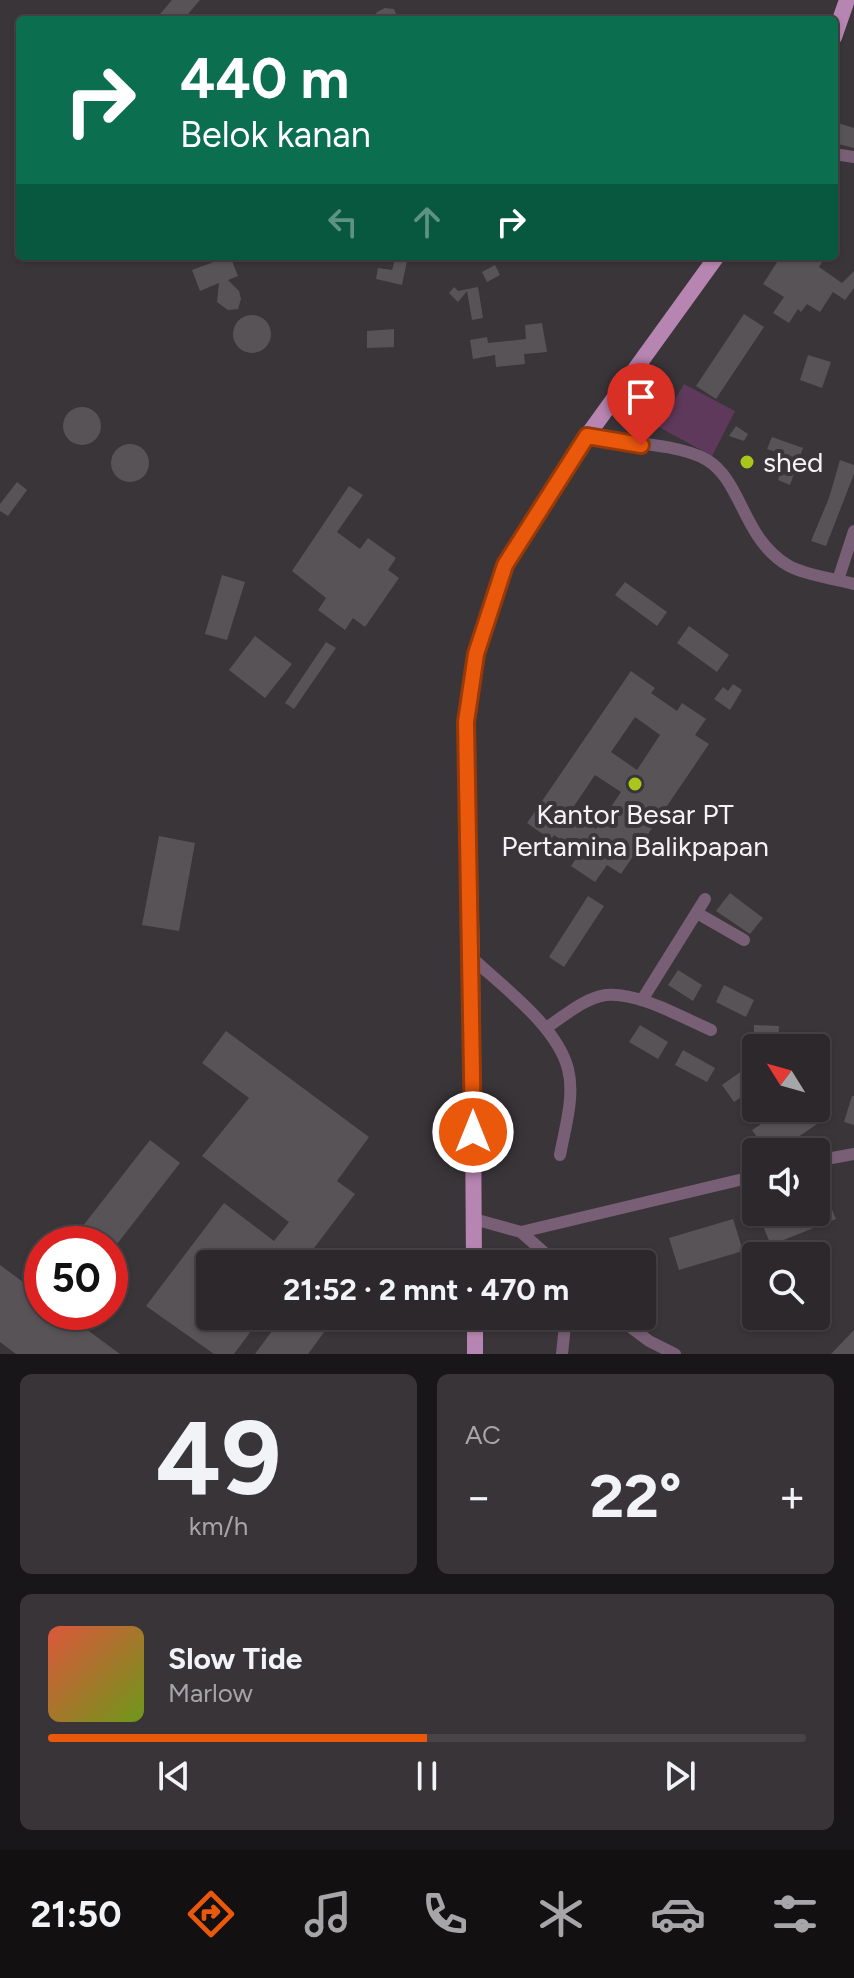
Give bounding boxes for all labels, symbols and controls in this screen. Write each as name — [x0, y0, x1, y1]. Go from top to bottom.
text: 440 m — [180, 45, 349, 112]
icon: right — [48, 48, 152, 152]
text: Belok kanan — [180, 113, 371, 156]
icon: left — [321, 200, 365, 244]
icon: ahead — [405, 200, 449, 244]
icon: right — [489, 200, 533, 244]
pin — [607, 363, 675, 445]
icon: arrive — [619, 375, 663, 419]
place label: shed — [763, 445, 823, 479]
marker: shed — [738, 453, 756, 471]
marker: Kantor Besar PT Pertamina Balikpapan — [626, 775, 644, 793]
place label: Kantor Besar PT Pertamina Balikpapan — [501, 797, 769, 863]
north arrow — [742, 1034, 830, 1122]
map controls — [742, 1034, 830, 1330]
position arrow — [431, 1090, 515, 1174]
button: sound — [742, 1138, 830, 1226]
speed limit sign: 50 — [24, 1226, 128, 1330]
button: search — [742, 1242, 830, 1330]
text: 21:52 · 2 mnt · 470 m — [283, 1271, 569, 1308]
text: 49 — [155, 1395, 282, 1520]
text: AC — [465, 1419, 501, 1451]
text: 22° — [589, 1460, 682, 1532]
text: − — [465, 1470, 492, 1523]
text: + — [779, 1470, 806, 1523]
text: km/h — [189, 1510, 248, 1542]
text: Slow Tide — [168, 1640, 302, 1677]
text: Marlow — [168, 1677, 253, 1709]
icon: previous — [152, 1754, 196, 1798]
icon: pause — [405, 1754, 449, 1798]
icon: next — [658, 1754, 702, 1798]
icon: directions — [183, 1886, 239, 1942]
icon: music — [300, 1886, 356, 1942]
icon: phone — [417, 1886, 473, 1942]
icon: climate — [533, 1886, 589, 1942]
icon: car — [650, 1886, 706, 1942]
icon: filters — [767, 1886, 823, 1942]
text: 21:50 — [30, 1893, 122, 1936]

